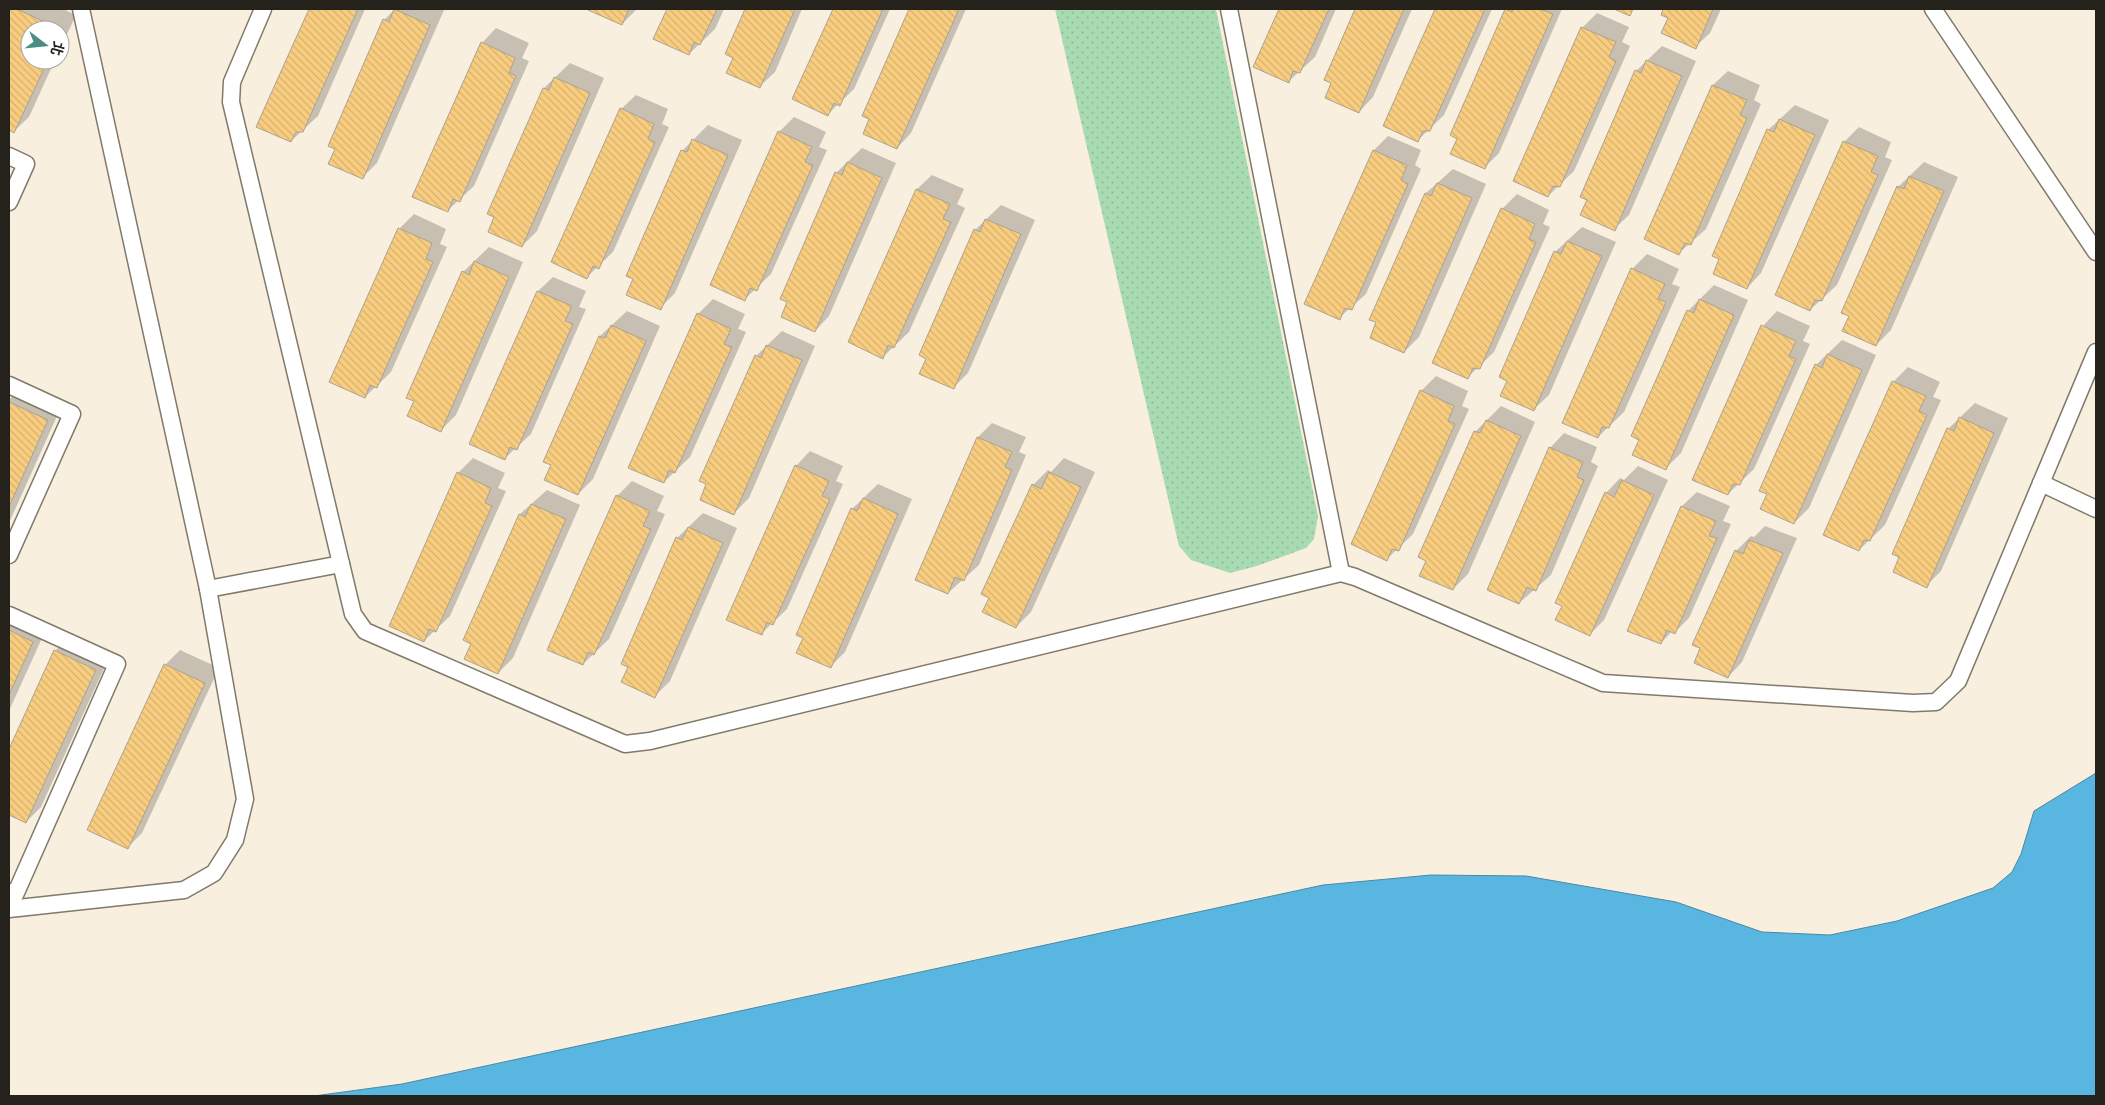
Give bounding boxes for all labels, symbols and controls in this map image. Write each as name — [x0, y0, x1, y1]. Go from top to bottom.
north arrow — [20, 20, 70, 70]
text: 北 — [47, 39, 68, 58]

